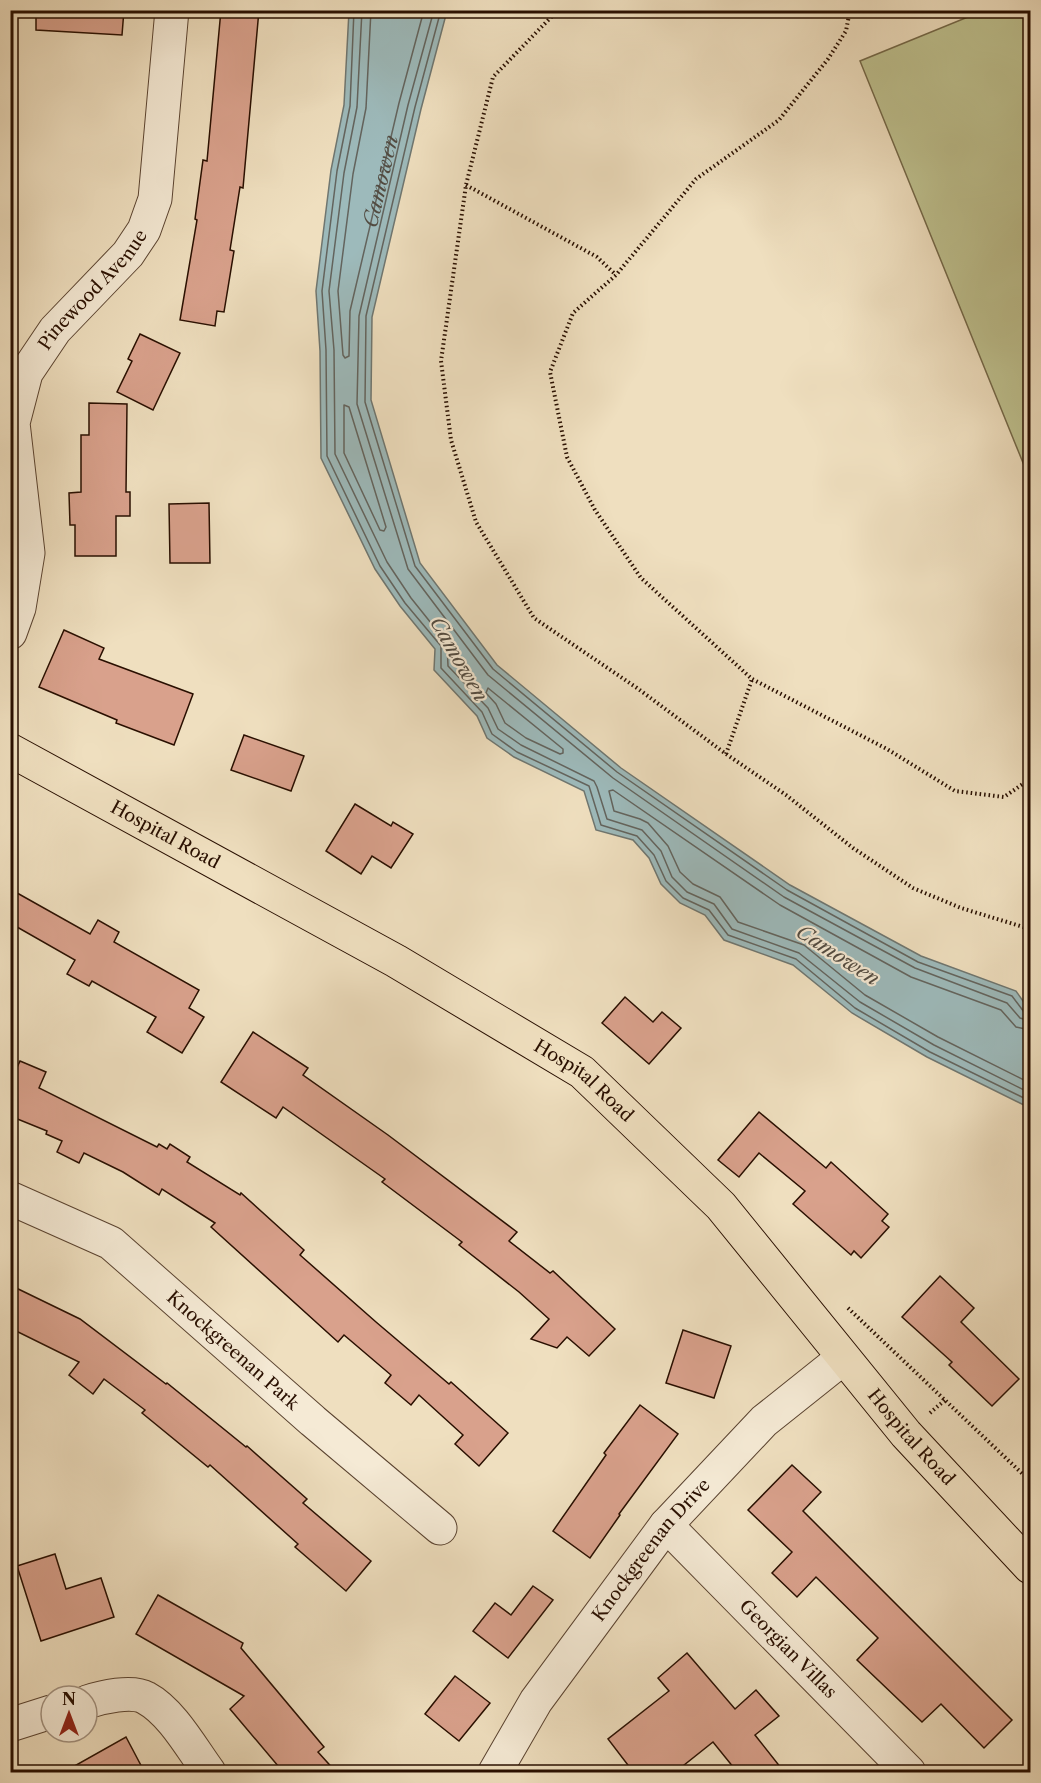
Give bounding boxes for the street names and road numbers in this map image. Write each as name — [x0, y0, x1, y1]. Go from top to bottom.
street label: Pinewood Avenue — [34, 225, 152, 354]
street label: Hospital Road — [107, 796, 224, 874]
street label: Hospital Road — [530, 1035, 638, 1126]
street label: Knockgreenan Park — [162, 1286, 305, 1416]
street label: Hospital Road — [863, 1385, 959, 1490]
street label: Knockgreenan Drive — [588, 1474, 715, 1626]
street label: Georgian Villas — [735, 1595, 841, 1703]

